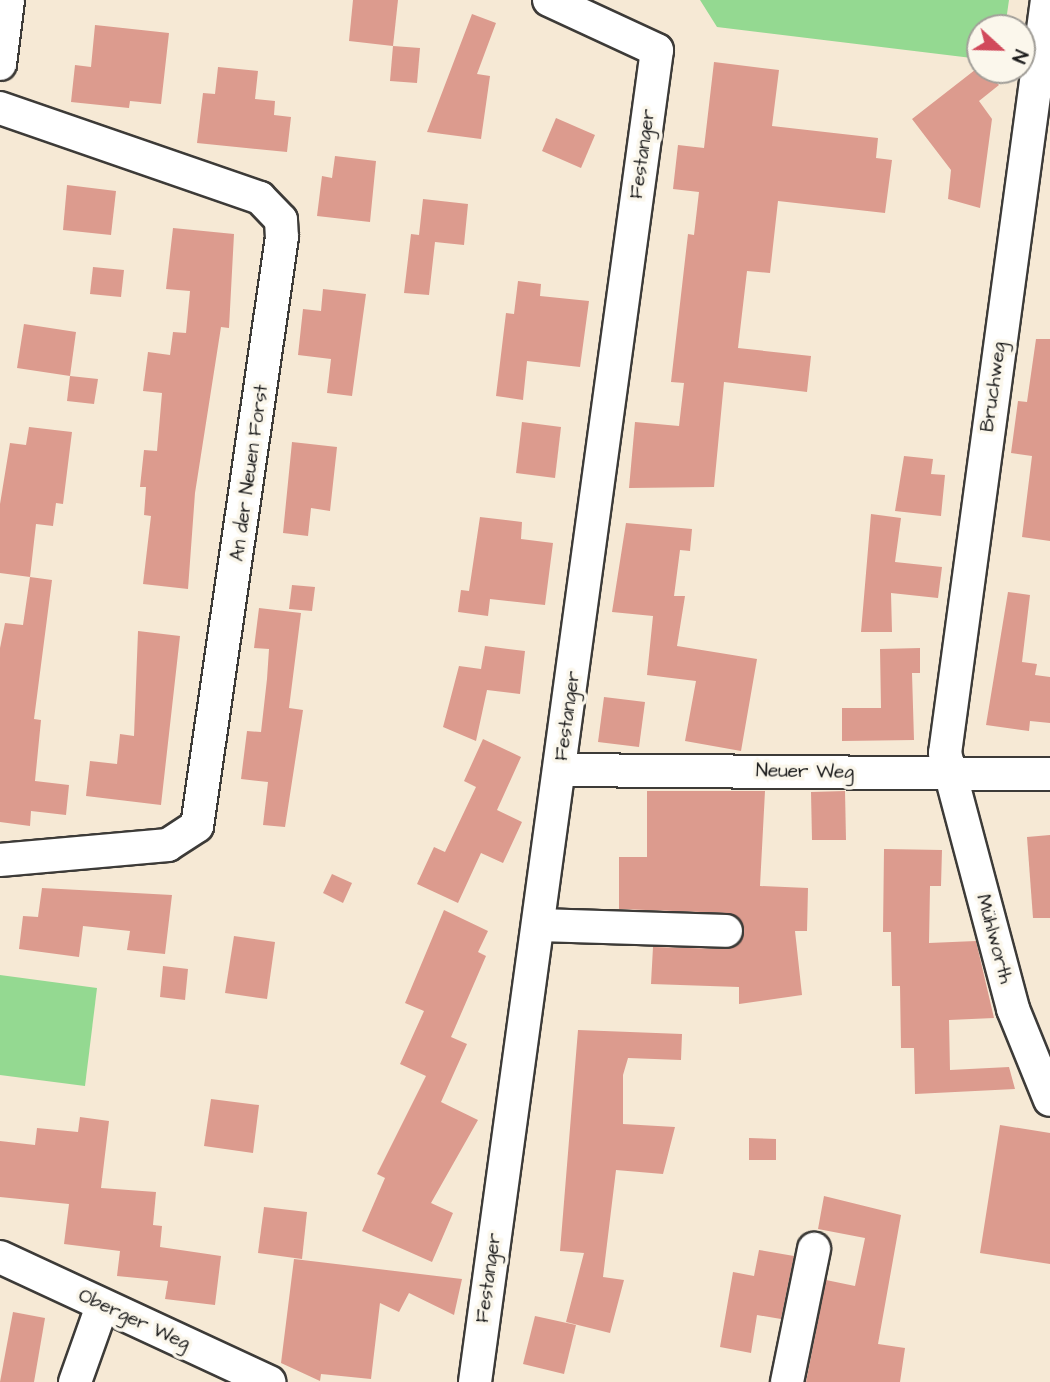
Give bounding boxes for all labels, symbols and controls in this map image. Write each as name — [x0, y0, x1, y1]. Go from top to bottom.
north arrow — [966, 14, 1036, 84]
text: N — [1004, 46, 1034, 67]
street label: Festanger — [625, 108, 661, 200]
street label: Bruchweg — [976, 341, 1012, 433]
street label: An der Neuen Forst — [226, 383, 274, 563]
street label: Festanger — [550, 670, 586, 762]
street label: Neuer Weg — [756, 760, 854, 784]
street label: Mühlworth — [971, 892, 1017, 986]
street label: Festanger — [471, 1232, 507, 1324]
street label: Oberger Weg — [75, 1284, 193, 1356]

